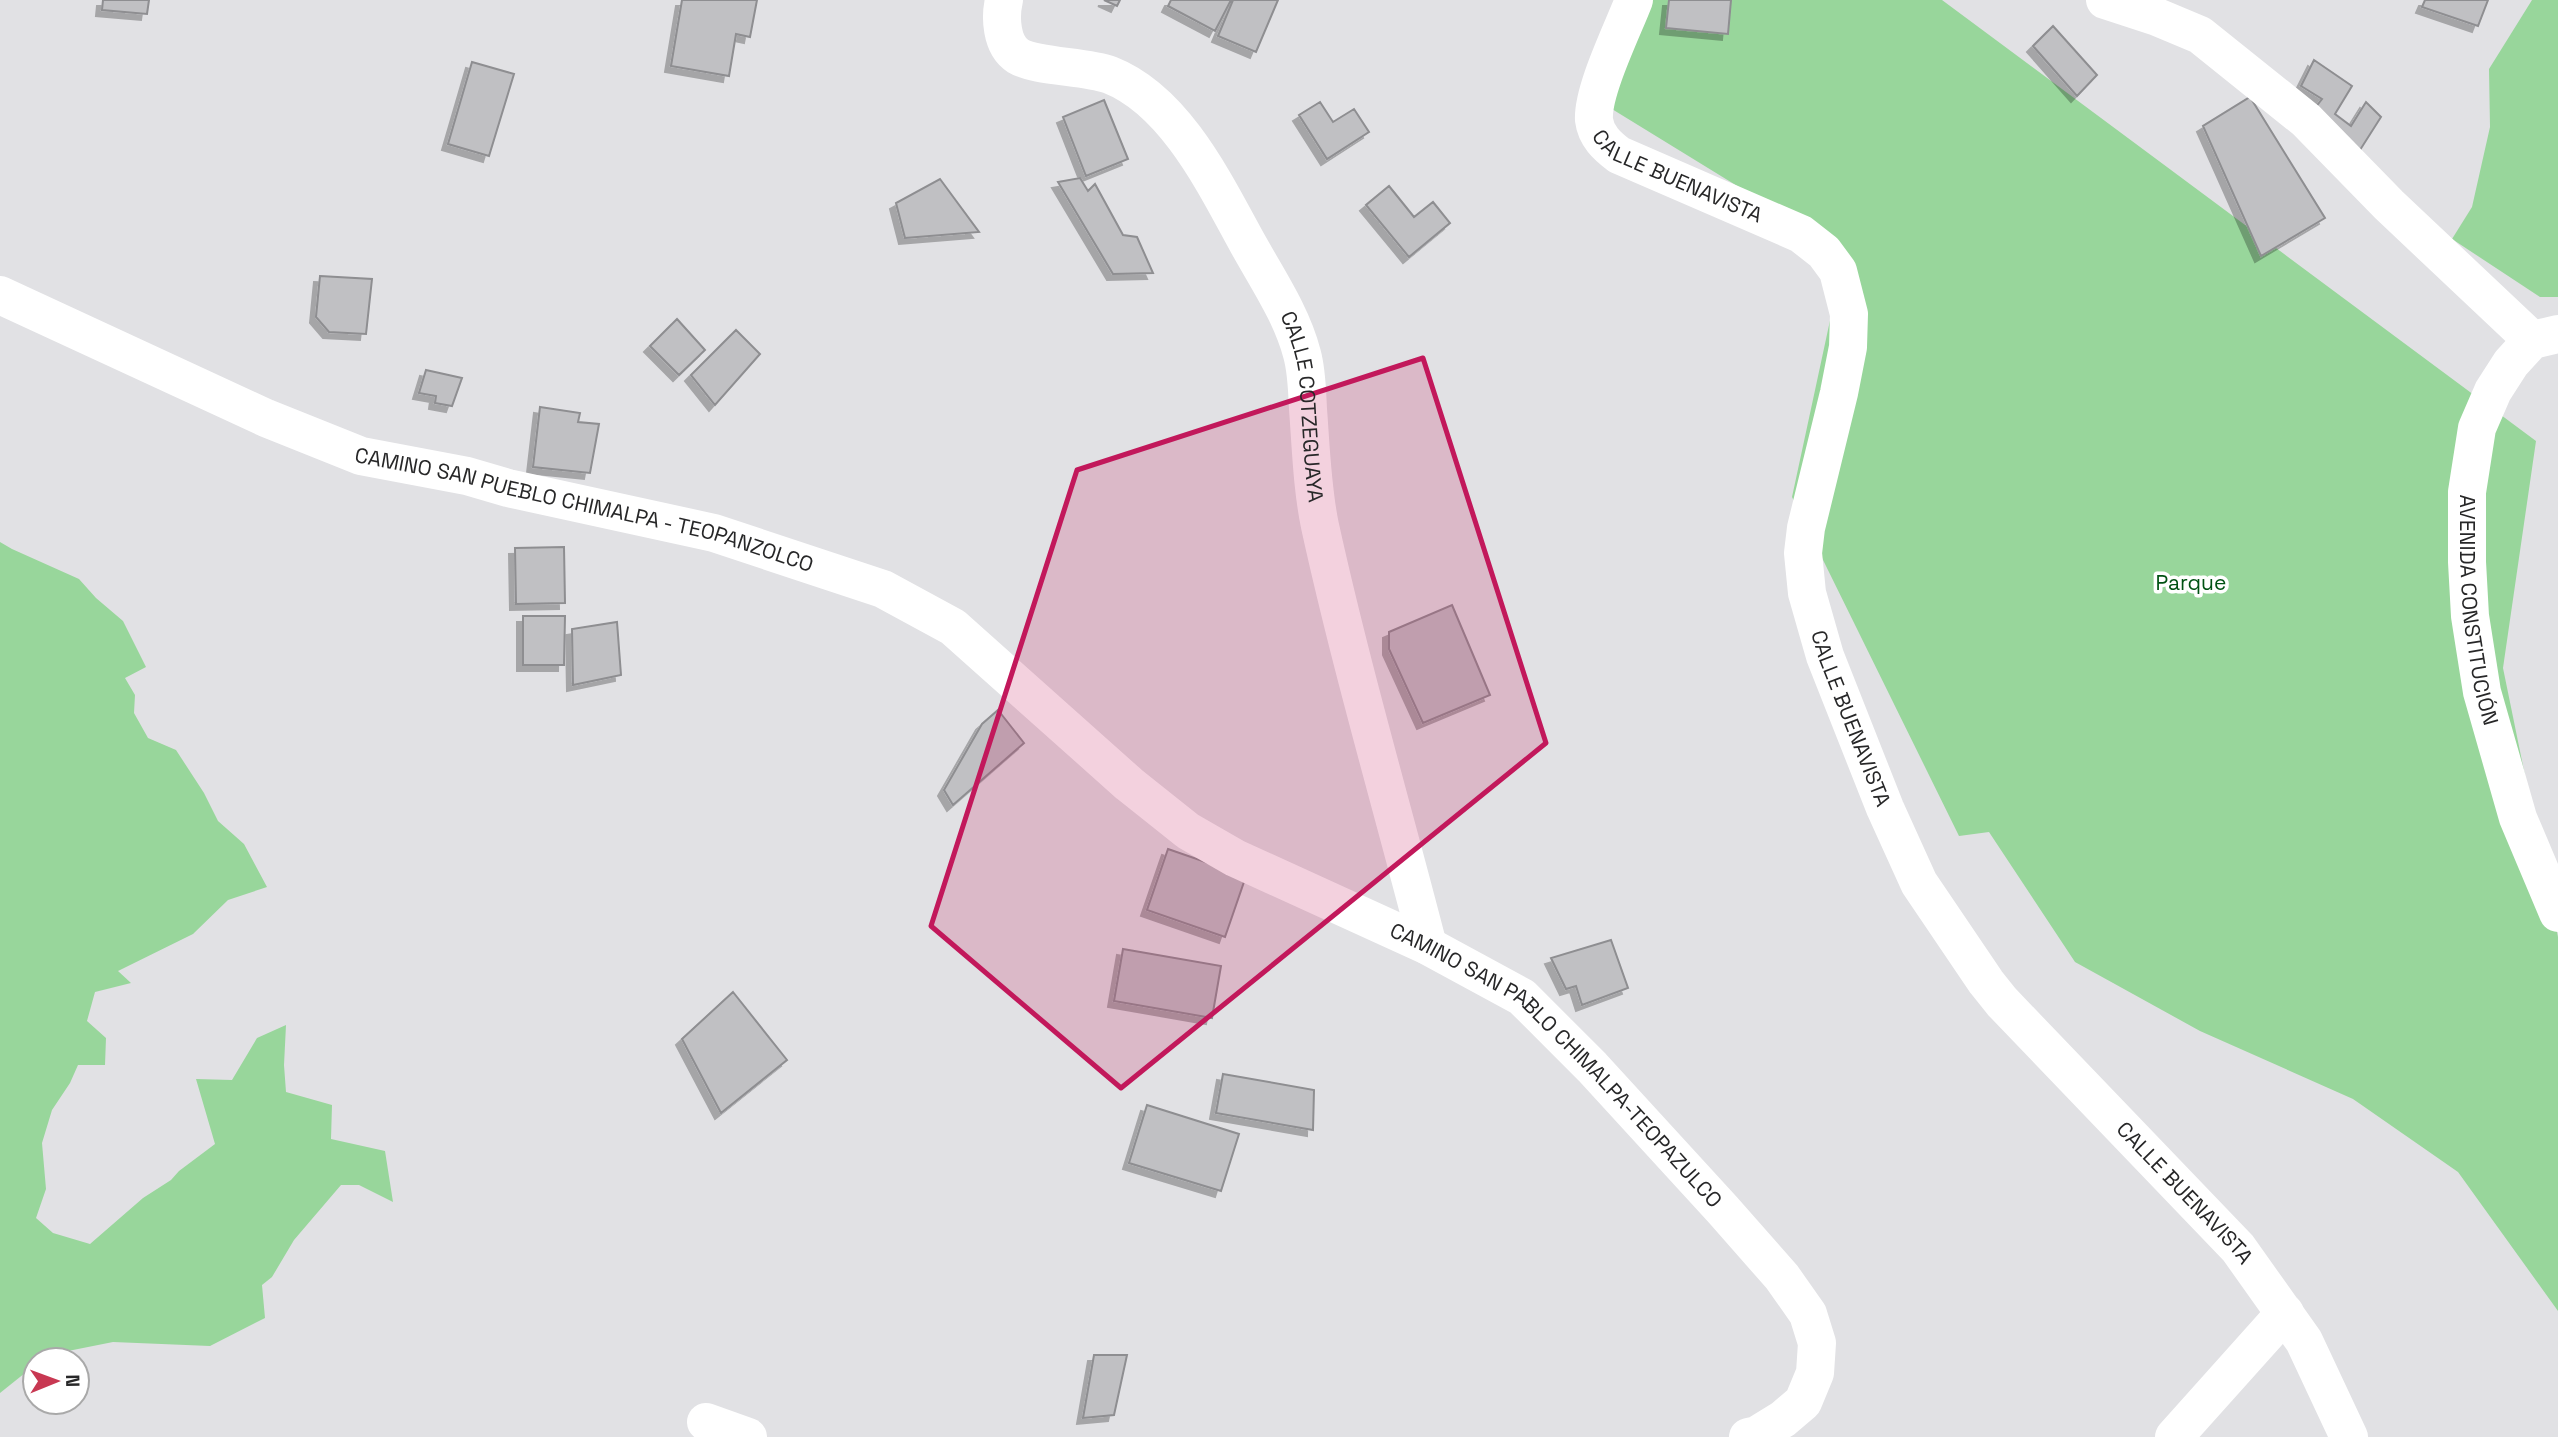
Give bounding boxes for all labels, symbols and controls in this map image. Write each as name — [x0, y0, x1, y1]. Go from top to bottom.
street label: CALLE BUENAVISTA — [1586, 124, 1767, 229]
street label: CALLE COTZEGUAYA — [1274, 307, 1330, 504]
street label: CAMINO SAN PUEBLO CHIMALPA - TEOPANZOLCO — [353, 441, 817, 578]
street label: AVENIDA CONSTITUCIÓN — [2454, 495, 2505, 728]
park label: Parque — [2156, 569, 2226, 596]
street label: CALLE BUENAVISTA — [1805, 627, 1897, 810]
street label: CAMINO SAN PABLO CHIMALPA-TEOPAZULCO — [1386, 916, 1728, 1213]
street label: CALLE BUENAVISTA — [2111, 1116, 2259, 1269]
north arrow — [21, 1346, 91, 1416]
text: N — [60, 1374, 85, 1387]

